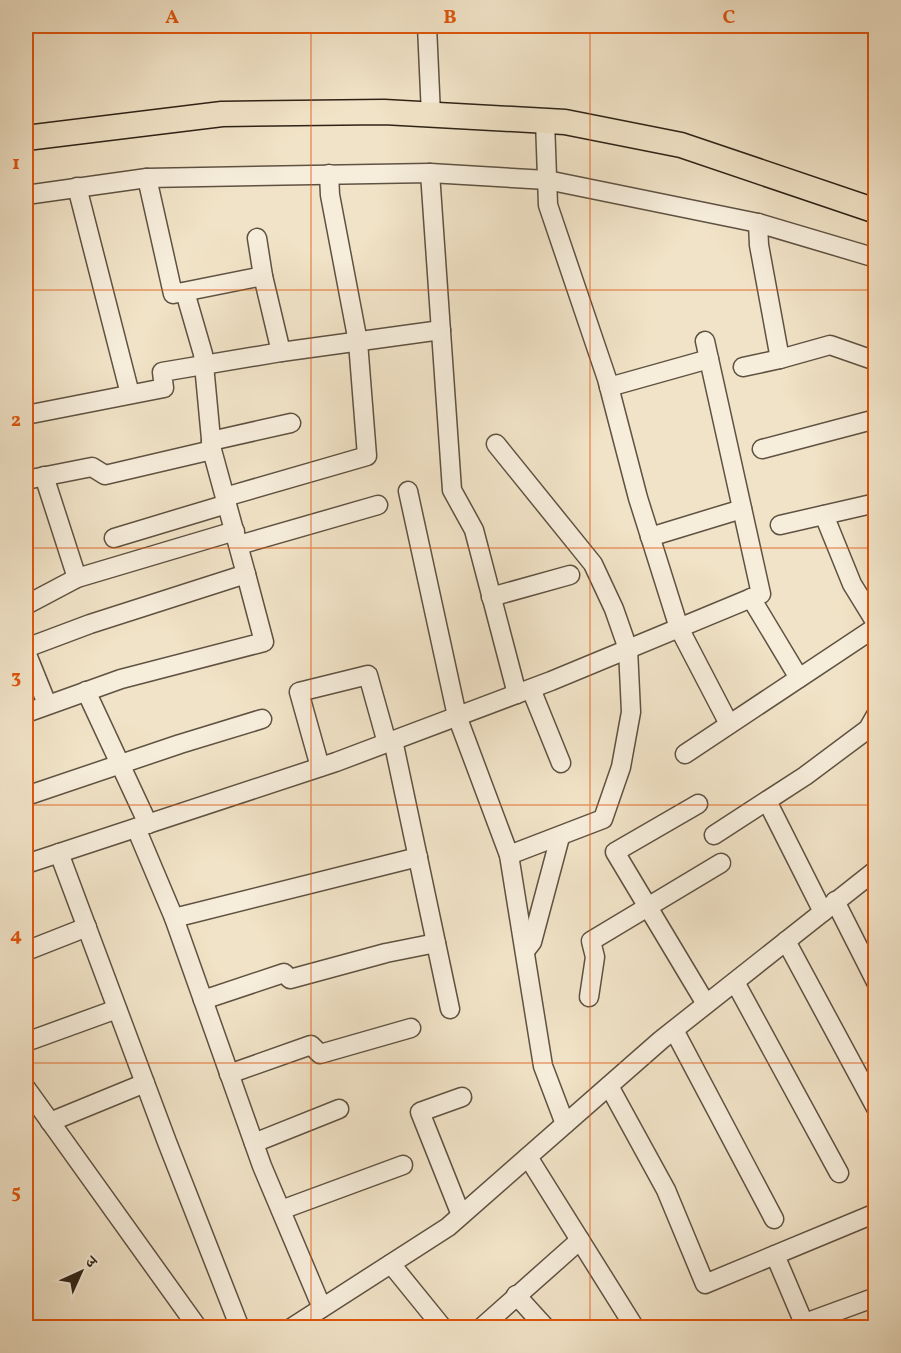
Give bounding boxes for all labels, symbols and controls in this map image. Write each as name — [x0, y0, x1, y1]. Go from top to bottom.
text: A — [165, 4, 179, 32]
text: B — [443, 4, 457, 32]
text: C — [723, 4, 736, 32]
text: 1 — [12, 150, 20, 178]
text: 2 — [11, 407, 21, 435]
text: 3 — [11, 664, 21, 692]
text: 4 — [10, 922, 22, 950]
text: 5 — [11, 1179, 21, 1207]
north arrow — [51, 1242, 111, 1302]
text: उ — [79, 1251, 102, 1275]

